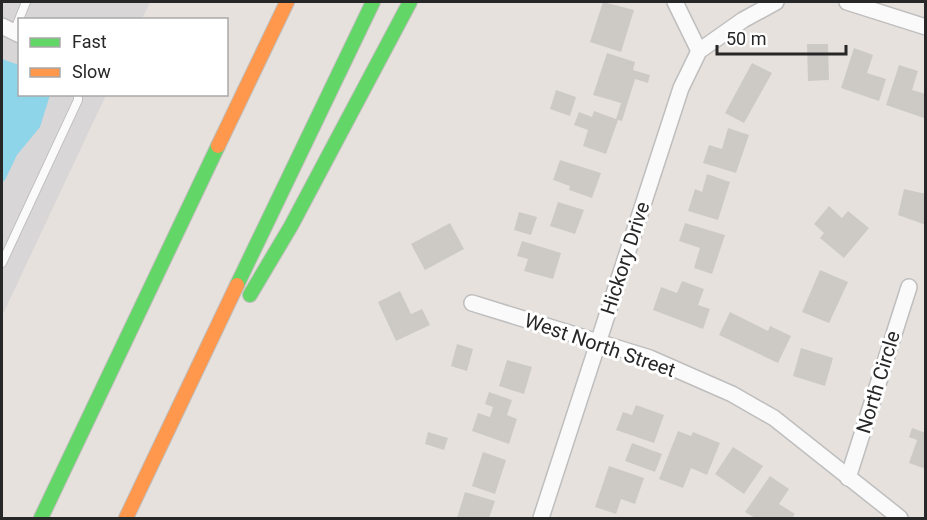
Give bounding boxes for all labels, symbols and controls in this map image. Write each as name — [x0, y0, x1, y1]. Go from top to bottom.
legend — [18, 18, 228, 96]
scale bar — [717, 18, 846, 56]
text: 50 m — [726, 28, 766, 49]
text: Fast — [72, 31, 107, 52]
text: Slow — [72, 61, 111, 82]
street label: Hickory Drive — [595, 198, 655, 318]
street label: West North Street — [521, 308, 679, 382]
street label: North Circle — [851, 328, 905, 436]

